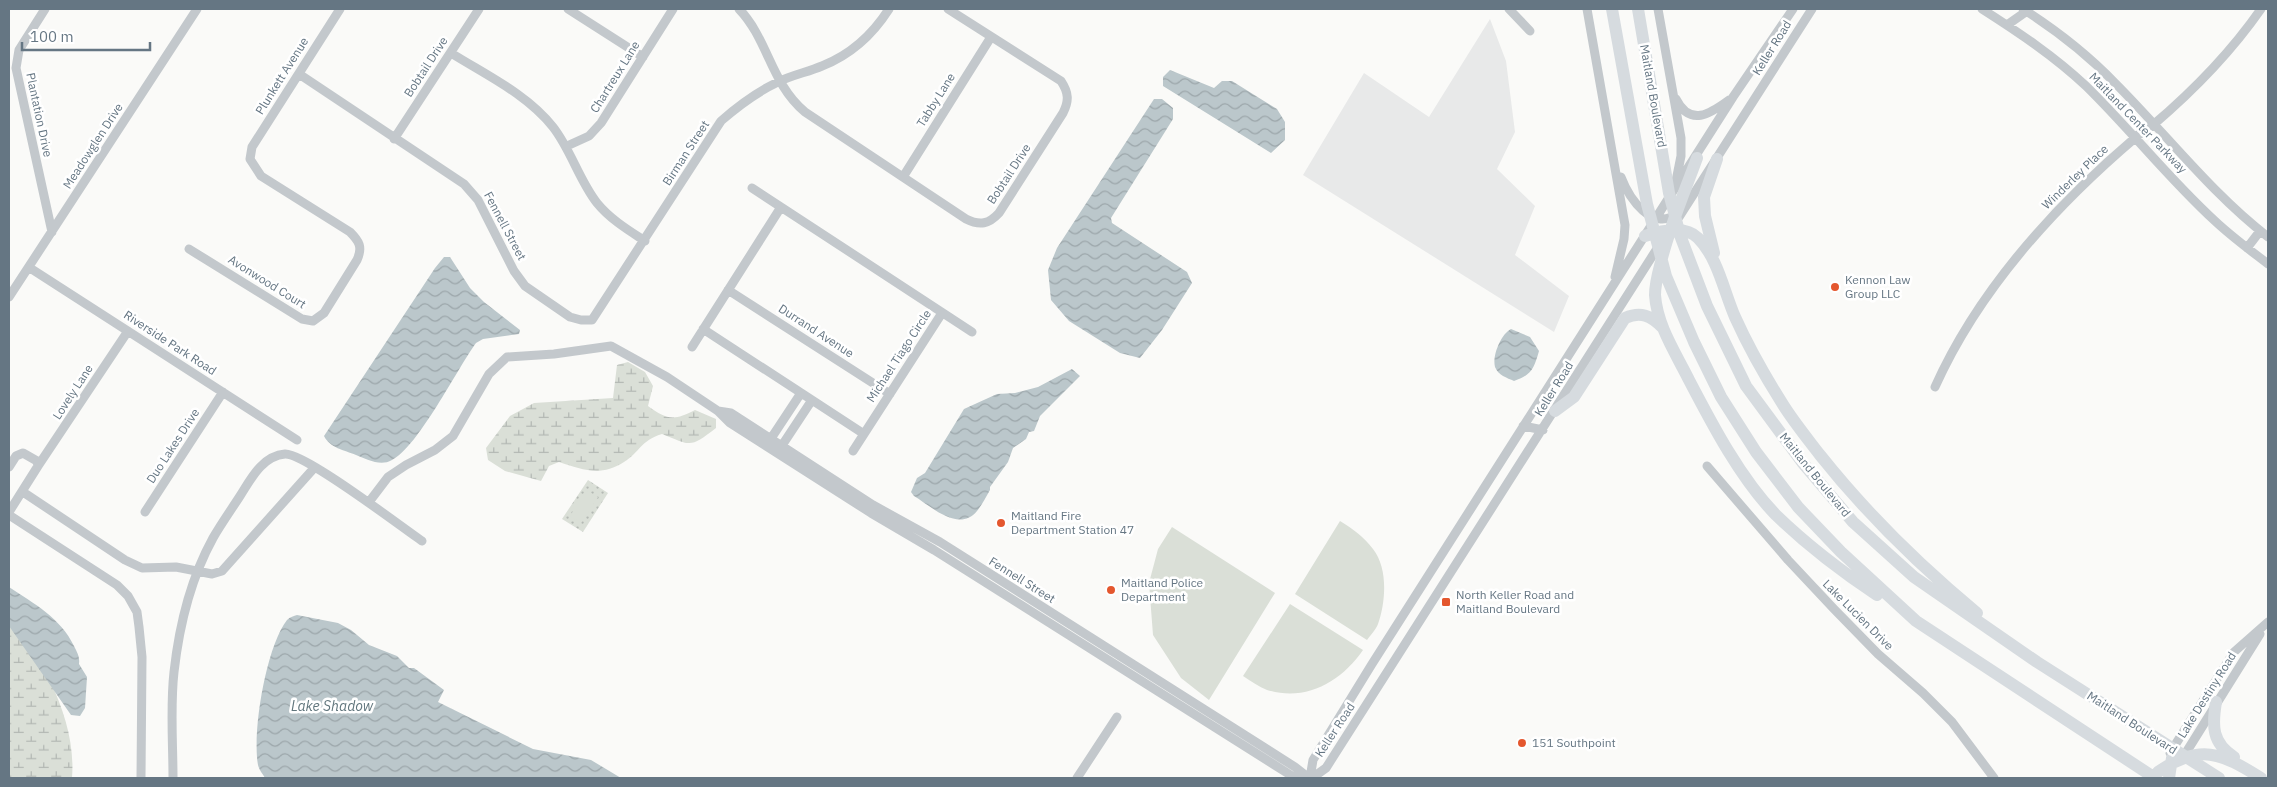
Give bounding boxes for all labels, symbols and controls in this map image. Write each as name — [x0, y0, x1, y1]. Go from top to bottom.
street label: Keller Road — [1749, 18, 1794, 78]
scale bar — [22, 20, 150, 52]
text: 100 m — [30, 27, 74, 46]
street label: Bobtail Drive — [400, 33, 451, 100]
street label: Plunkett Avenue — [252, 34, 311, 117]
street label: Chartreux Lane — [587, 38, 643, 115]
street label: Maitland Boulevard — [1637, 43, 1670, 149]
street label: Maitland Center Parkway — [2086, 69, 2190, 176]
street label: Tabby Lane — [913, 70, 958, 130]
street label: Plantation Drive — [23, 71, 56, 159]
street label: Meadowglen Drive — [59, 100, 126, 191]
street label: Birman Street — [659, 117, 712, 188]
street label: Bobtail Drive — [983, 140, 1034, 207]
street label: Winderley Place — [2038, 141, 2111, 212]
street label: Fennell Street — [481, 189, 530, 263]
street label: Avonwood Court — [226, 252, 309, 311]
place label: Kennon Law Group LLC — [1845, 272, 1911, 301]
marker: Kennon Law Group LLC — [1829, 281, 1841, 293]
street label: Durrand Avenue — [776, 301, 857, 361]
street label: Michael Tiago Circle — [863, 306, 934, 405]
street label: Riverside Park Road — [121, 307, 219, 378]
street label: Keller Road — [1531, 359, 1576, 419]
street label: Lovely Lane — [49, 361, 96, 422]
street label: Duo Lakes Drive — [143, 405, 203, 486]
street label: Maitland Boulevard — [1777, 429, 1854, 520]
place label: Maitland Fire Department Station 47 — [1011, 508, 1134, 537]
marker: Maitland Fire Department Station 47 — [995, 517, 1007, 529]
street label: Fennell Street — [986, 553, 1058, 606]
place label: Maitland Police Department — [1121, 575, 1204, 604]
street label: Lake Lucien Drive — [1820, 576, 1897, 653]
marker: Maitland Police Department — [1105, 584, 1117, 596]
place label: North Keller Road and Maitland Boulevard — [1456, 587, 1574, 616]
marker: North Keller Road and Maitland Boulevard — [1440, 596, 1452, 608]
street label: Lake Destiny Road — [2174, 649, 2239, 741]
street label: Maitland Boulevard — [2084, 688, 2180, 757]
water label: Lake Shadow — [291, 697, 374, 715]
street label: Keller Road — [1311, 700, 1358, 760]
place label: 151 Southpoint — [1532, 735, 1616, 750]
marker: 151 Southpoint — [1516, 737, 1528, 749]

